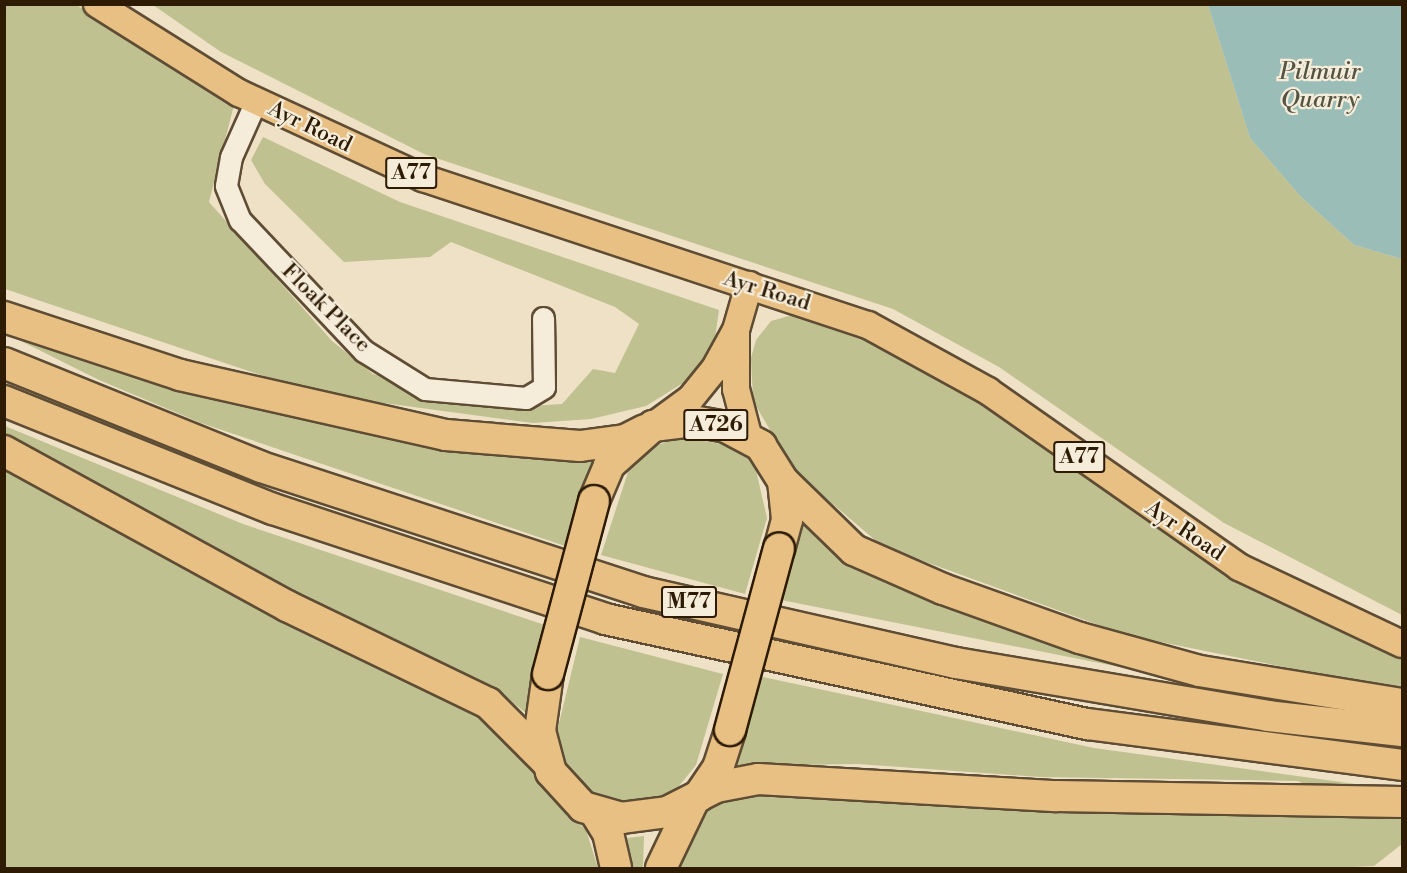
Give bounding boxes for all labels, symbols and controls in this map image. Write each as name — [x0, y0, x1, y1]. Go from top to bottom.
water label: Pilmuir Quarry — [1279, 59, 1361, 115]
street label: Ayr Road — [264, 95, 356, 159]
road number: A77 — [384, 155, 438, 191]
street label: Floak Place — [276, 258, 376, 358]
street label: Ayr Road — [720, 265, 814, 317]
road number: A726 — [683, 407, 749, 443]
road number: A77 — [1052, 439, 1106, 475]
street label: Ayr Road — [1140, 495, 1230, 567]
road number: M77 — [660, 584, 718, 620]

